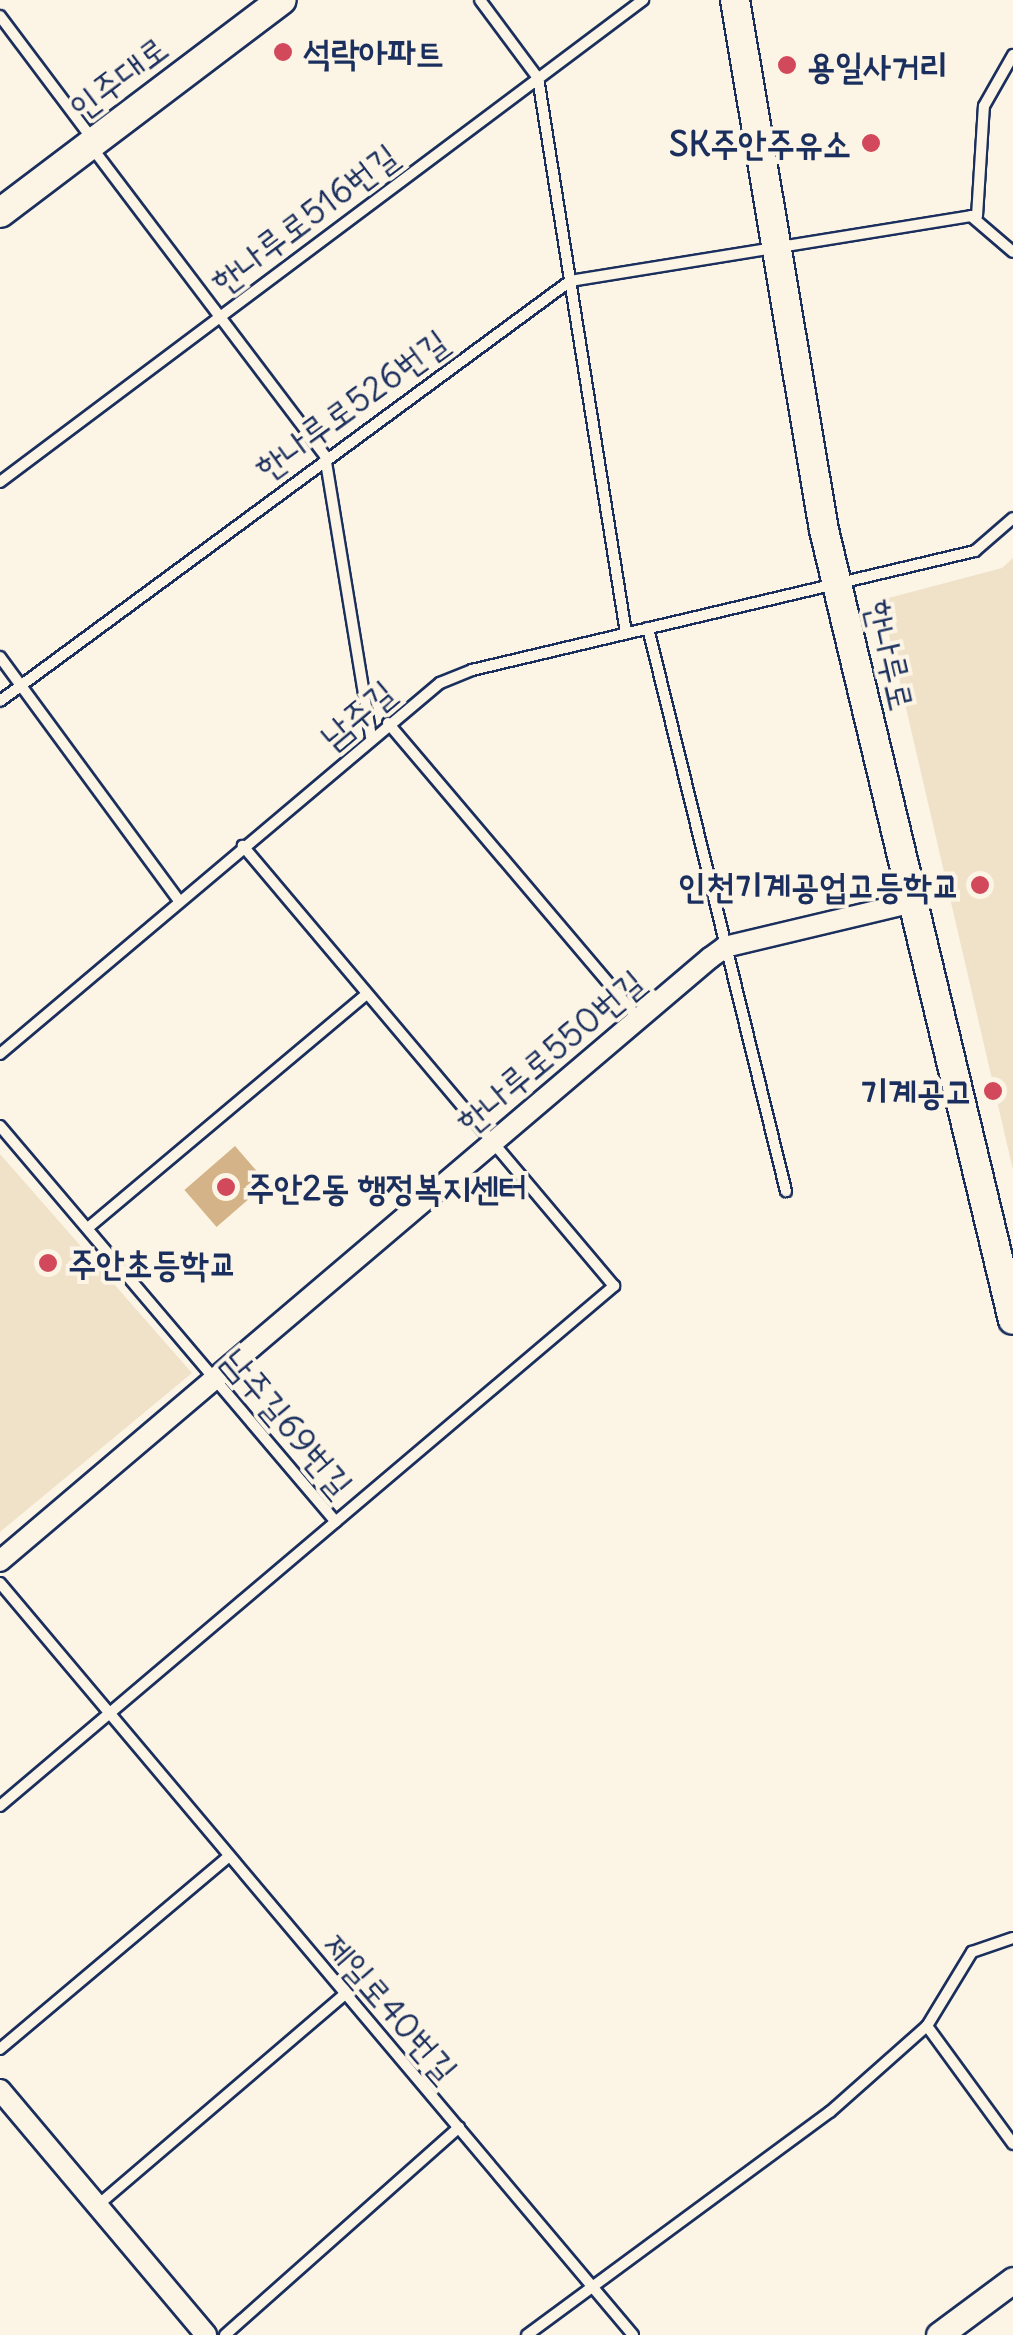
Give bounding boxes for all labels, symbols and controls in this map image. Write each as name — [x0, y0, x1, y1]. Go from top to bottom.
street label: 인주대로 — [60, 26, 176, 128]
place label: 석락아파트 — [303, 31, 444, 73]
marker: 석락아파트 — [272, 41, 294, 63]
place label: 용일사거리 — [807, 44, 948, 86]
marker: 용일사거리 — [776, 54, 798, 76]
place label: SK주안주유소 — [669, 122, 851, 164]
marker: SK주안주유소 — [860, 132, 882, 154]
street label: 한나루로516번길 — [202, 134, 406, 302]
street label: 한나루로526번길 — [246, 320, 456, 488]
street label: 한나루로 — [858, 595, 924, 715]
street label: 남주길 — [311, 671, 403, 757]
place label: 인천기계공업고등학교 — [678, 864, 960, 906]
marker: 인천기계공업고등학교 — [969, 874, 991, 896]
street label: 한나루로550번길 — [448, 960, 652, 1142]
place label: 기계공고 — [860, 1070, 973, 1112]
marker: 기계공고 — [982, 1080, 1004, 1102]
place label: 주안2동 행정복지센터 — [246, 1166, 527, 1208]
marker: 주안2동 행정복지센터 — [215, 1176, 237, 1198]
place label: 주안초등학교 — [68, 1242, 237, 1284]
marker: 주안초등학교 — [37, 1252, 59, 1274]
street label: 남주길69번길 — [214, 1339, 362, 1505]
street label: 제일로40번길 — [315, 1924, 467, 2090]

